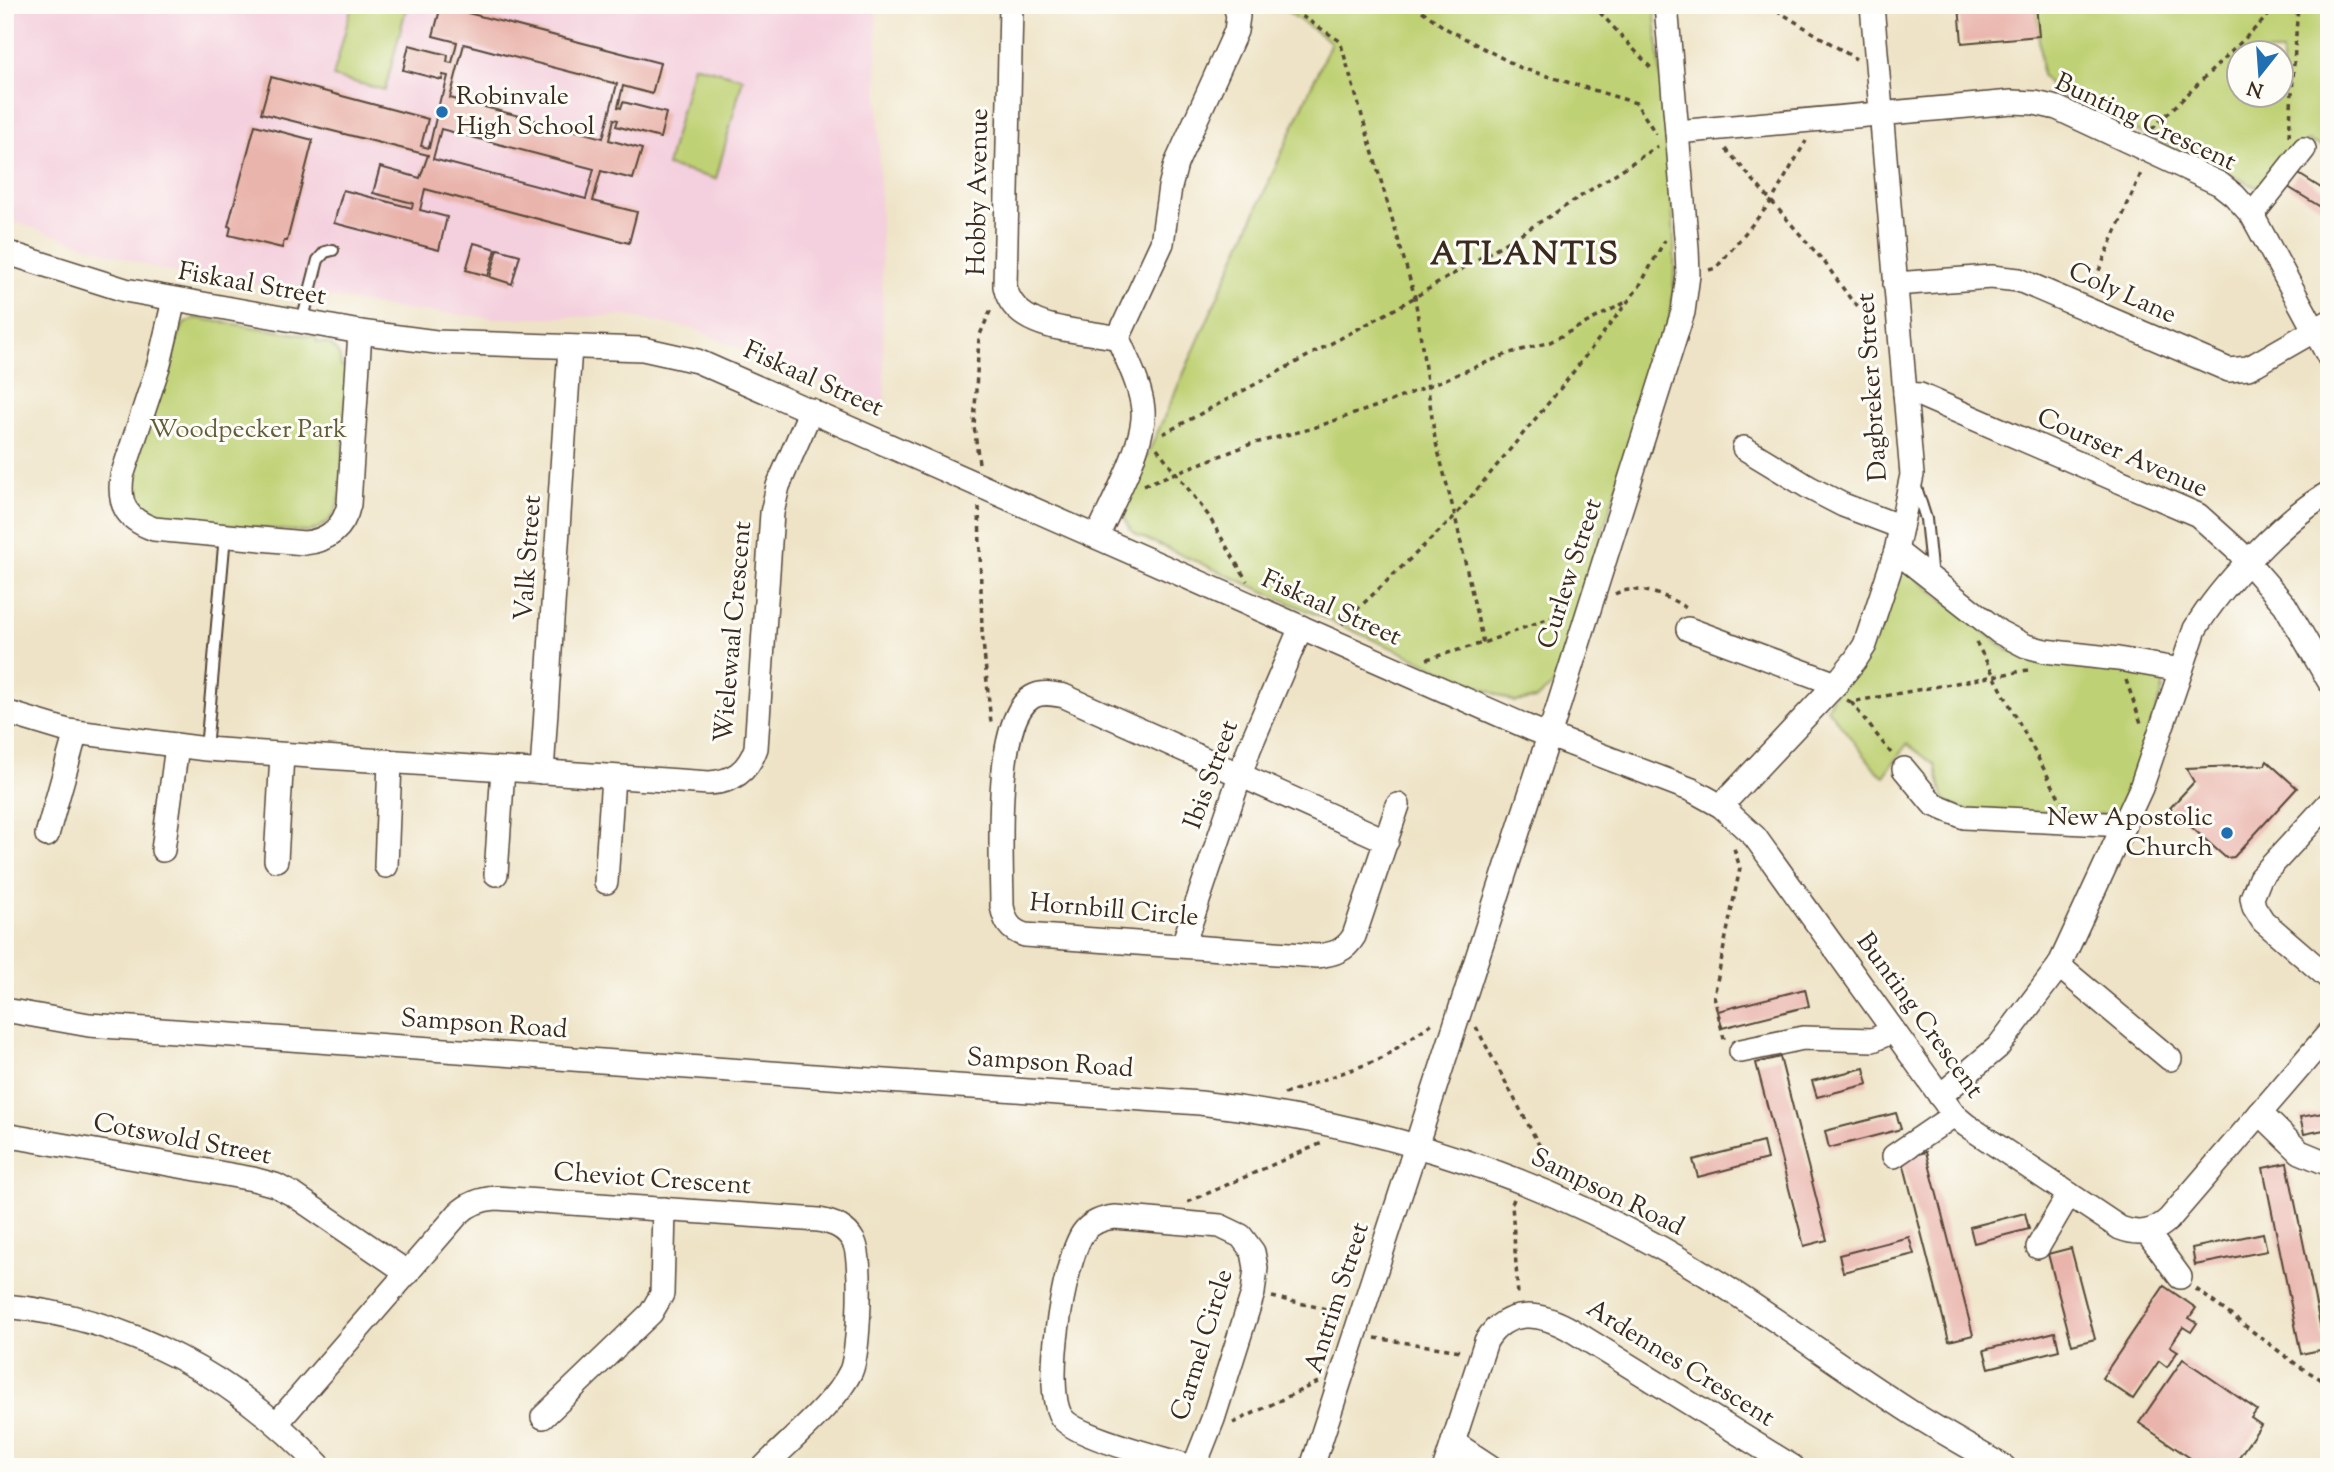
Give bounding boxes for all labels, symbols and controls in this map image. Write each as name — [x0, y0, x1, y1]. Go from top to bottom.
north arrow — [2226, 38, 2296, 108]
street label: Bunting Crescent — [2048, 65, 2242, 181]
text: N — [2245, 73, 2267, 103]
place label: Robinvale High School — [456, 79, 595, 146]
marker: Robinvale High School — [434, 104, 450, 120]
street label: Hobby Avenue — [959, 108, 999, 276]
district label: ATLANTIS — [1430, 232, 1620, 280]
street label: Fiskaal Street — [175, 254, 329, 316]
street label: Coly Lane — [2062, 254, 2182, 334]
street label: Dagbreker Street — [1848, 291, 1898, 482]
street label: Fiskaal Street — [737, 333, 889, 427]
street label: Courser Avenue — [2031, 400, 2213, 508]
park label: Woodpecker Park — [149, 412, 347, 449]
street label: Valk Street — [506, 494, 552, 622]
street label: Curlew Street — [1529, 494, 1613, 654]
street label: Wielewaal Crescent — [706, 520, 762, 744]
street label: Fiskaal Street — [1255, 562, 1407, 656]
street label: Ibis Street — [1175, 715, 1249, 835]
place label: New Apostolic Church — [2047, 800, 2213, 867]
marker: New Apostolic Church — [2219, 825, 2235, 841]
street label: Hornbill Circle — [1028, 885, 1200, 937]
street label: Bunting Crescent — [1846, 926, 1992, 1106]
street label: Sampson Road — [399, 1001, 569, 1049]
street label: Sampson Road — [965, 1040, 1135, 1088]
street label: Cotswold Street — [90, 1105, 274, 1175]
street label: Sampson Road — [1524, 1140, 1690, 1246]
street label: Cheviot Crescent — [552, 1155, 752, 1205]
street label: Antrim Street — [1296, 1218, 1380, 1378]
street label: Carmel Circle — [1162, 1265, 1244, 1425]
street label: Ardennes Crescent — [1579, 1291, 1781, 1437]

